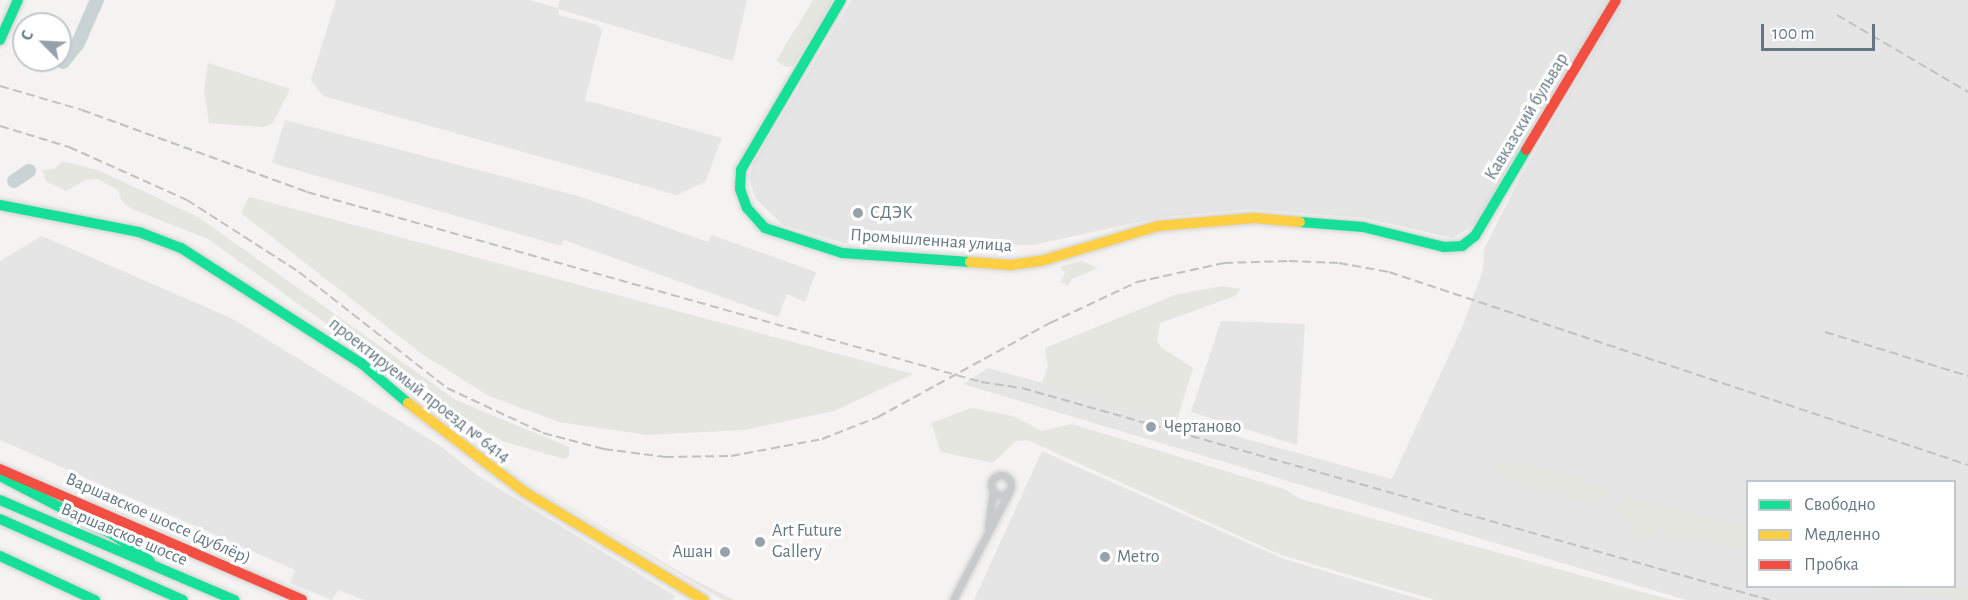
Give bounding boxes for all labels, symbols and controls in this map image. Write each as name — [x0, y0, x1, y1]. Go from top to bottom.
north arrow — [12, 12, 72, 72]
scale bar — [1764, 12, 1878, 50]
text: 100 m — [1772, 25, 1815, 43]
text: С — [18, 28, 36, 43]
street label: Кавказский бульвар — [1481, 49, 1573, 185]
place label: СДЭК — [870, 202, 913, 224]
marker: СДЭК — [851, 206, 865, 220]
street label: Промышленная улица — [849, 225, 1013, 257]
street label: проектируемый проезд № 6414 — [324, 313, 514, 469]
place label: Чертаново — [1164, 416, 1241, 438]
marker: Чертаново — [1142, 418, 1160, 436]
street label: Варшавское шоссе (дублёр) — [62, 468, 254, 570]
legend — [1746, 480, 1956, 588]
text: Свободно — [1804, 496, 1876, 514]
street label: Варшавское шоссе — [57, 499, 191, 571]
place label: Art Future Gallery — [772, 521, 842, 564]
text: Медленно — [1804, 526, 1880, 544]
marker: Art Future Gallery — [753, 535, 767, 549]
place label: Ашан — [672, 541, 713, 563]
marker: Ашан — [718, 545, 732, 559]
place label: Metro — [1117, 546, 1160, 568]
marker: Metro — [1098, 550, 1112, 564]
text: Пробка — [1804, 556, 1859, 574]

